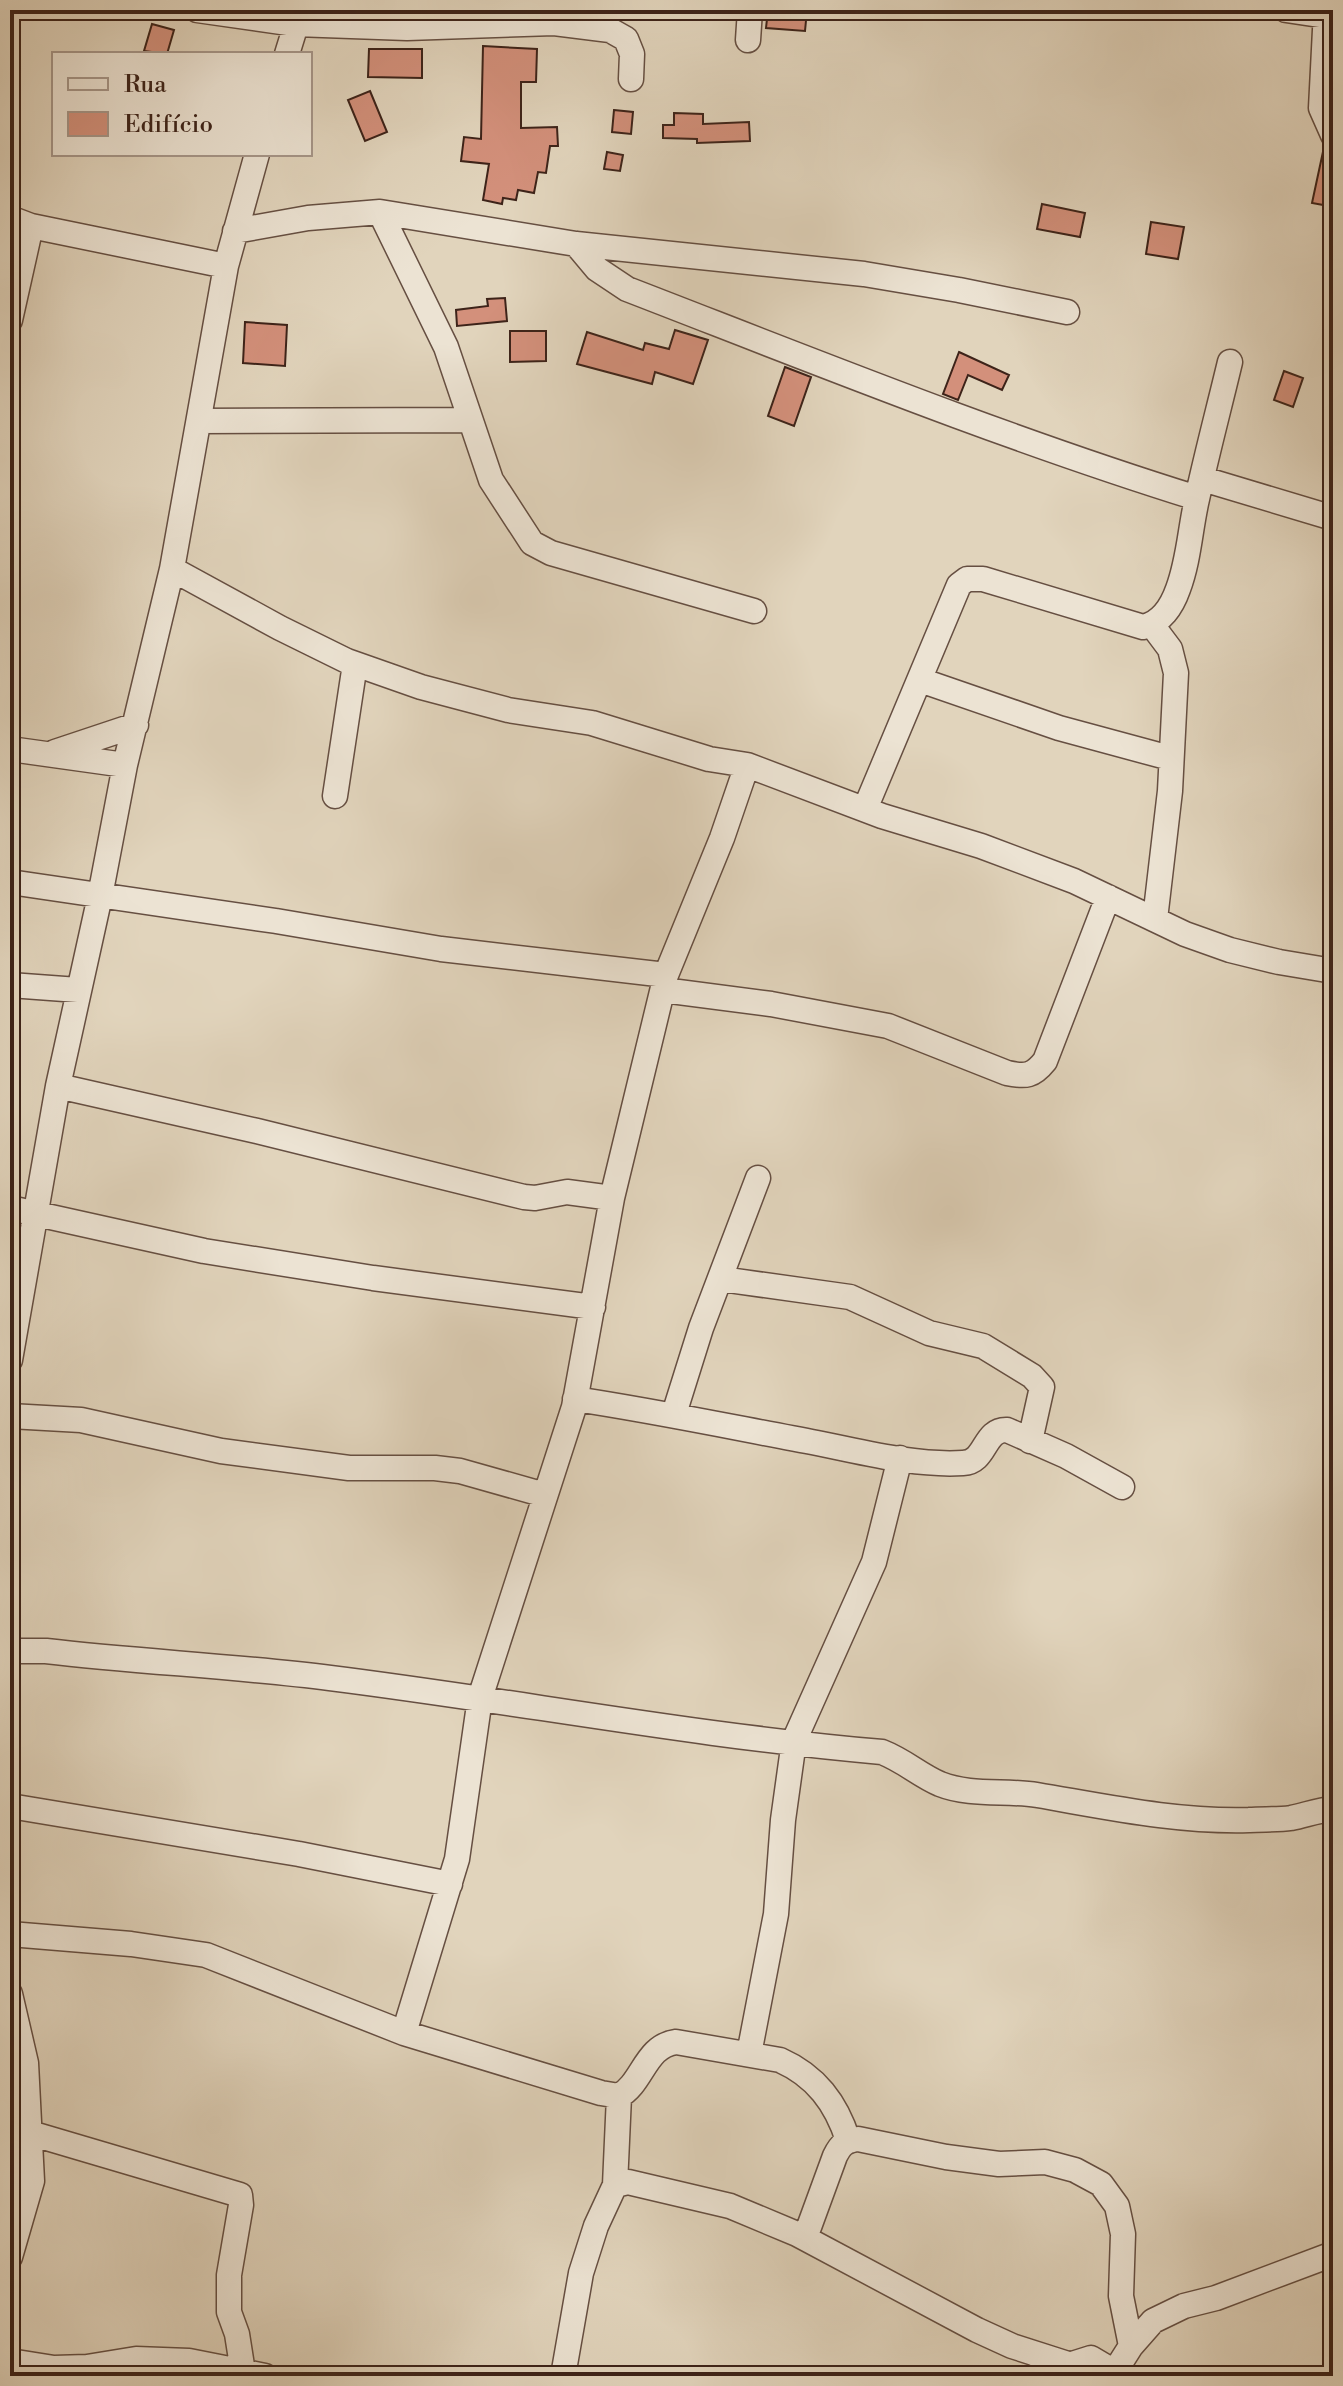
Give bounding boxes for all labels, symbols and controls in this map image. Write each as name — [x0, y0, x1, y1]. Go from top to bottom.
legend — [52, 52, 312, 156]
text: Rua — [124, 70, 167, 100]
text: Edifício — [124, 110, 213, 140]

